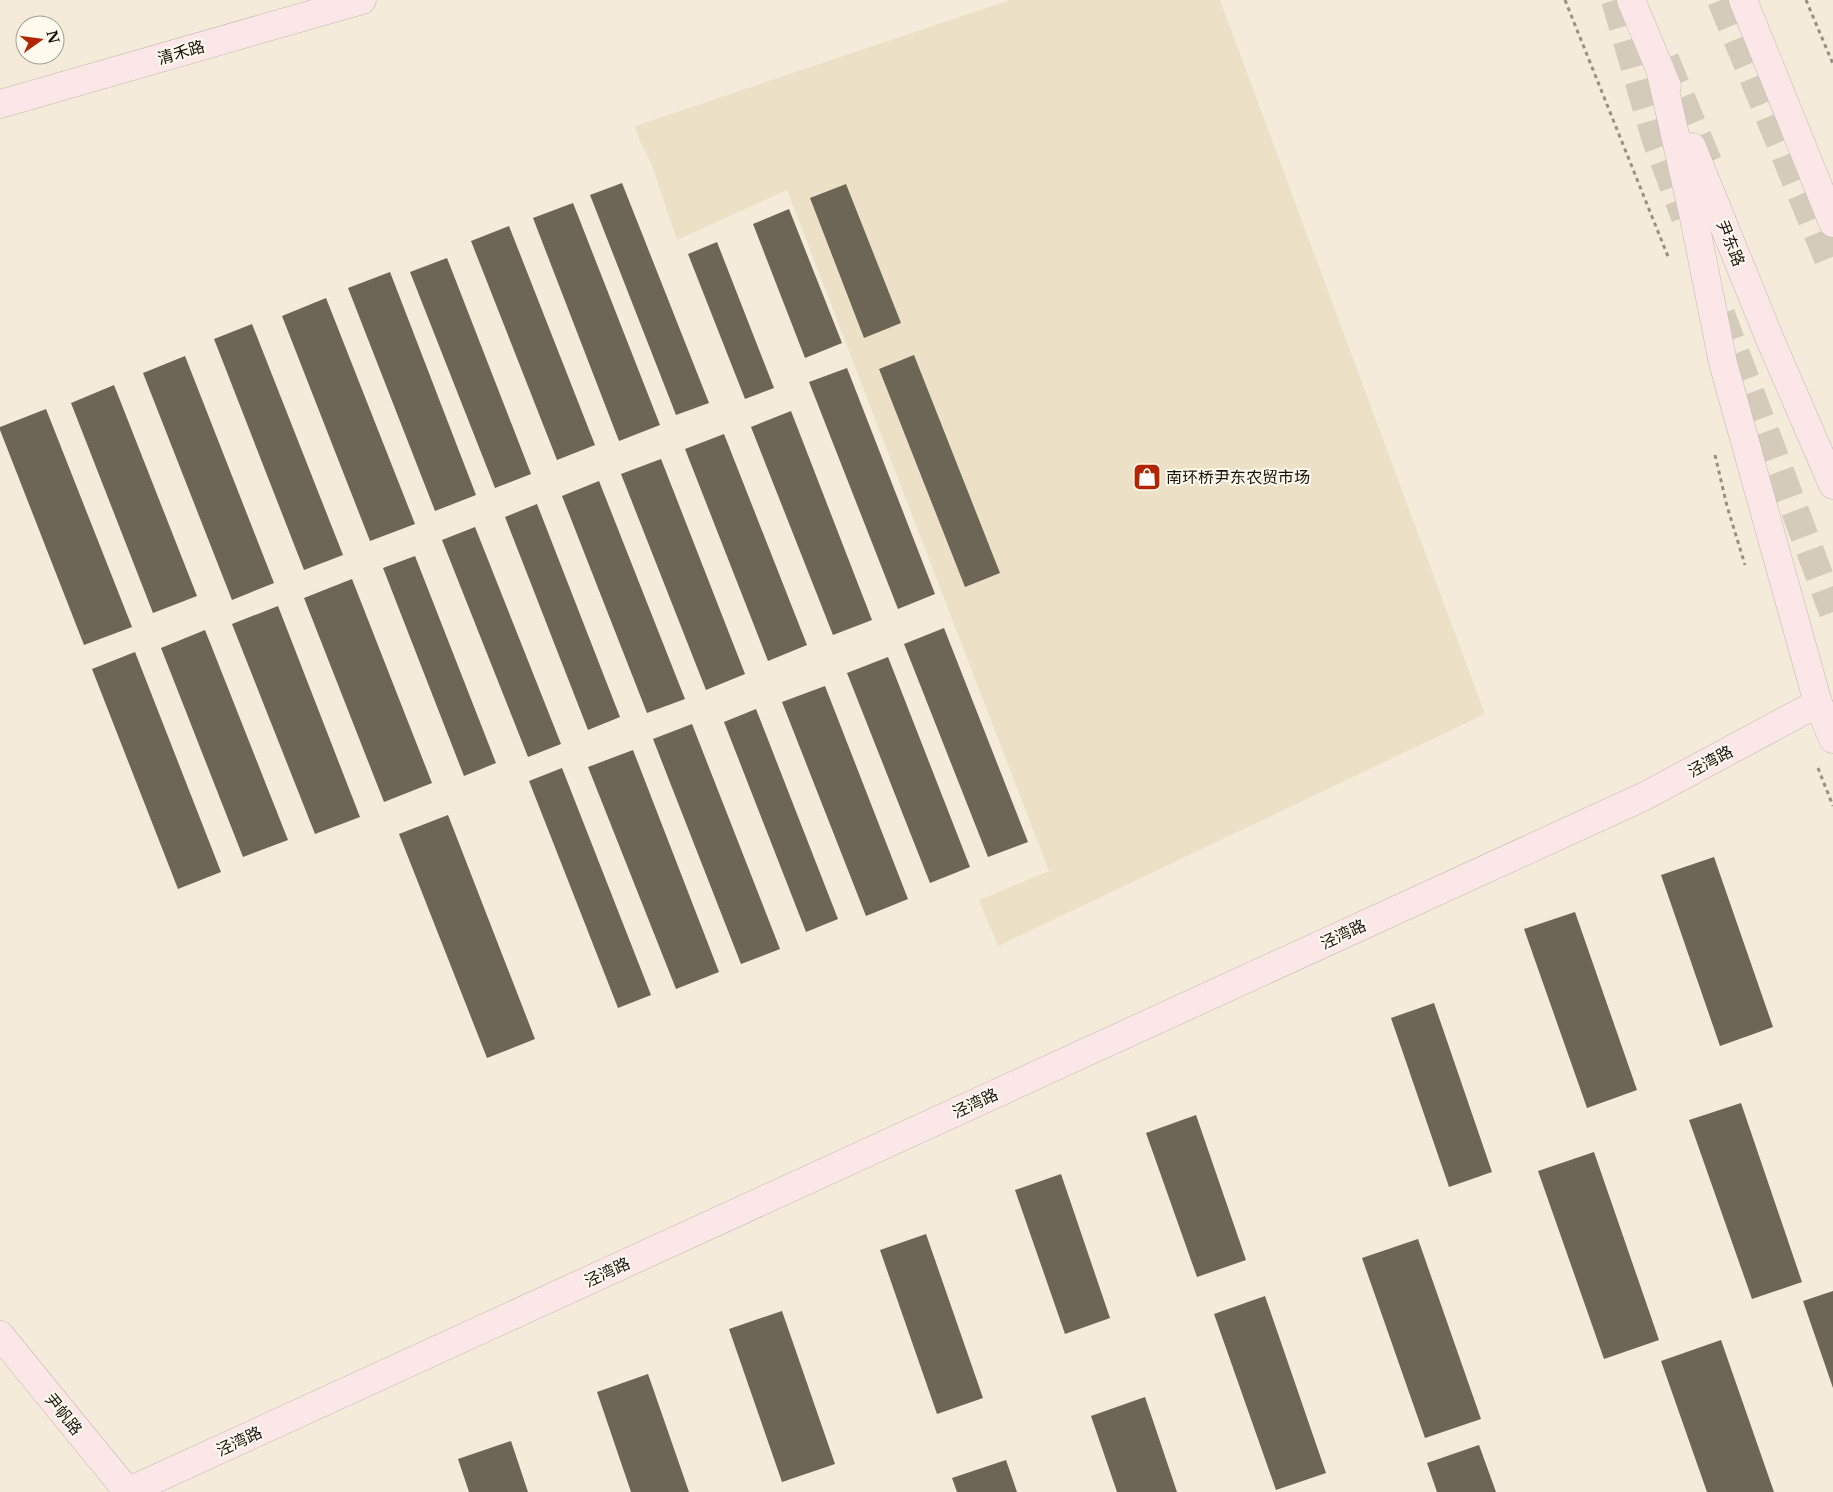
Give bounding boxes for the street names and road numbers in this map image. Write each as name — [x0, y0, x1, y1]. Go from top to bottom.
street label: 清禾路 — [155, 36, 207, 68]
street label: 尹东路 — [1713, 217, 1749, 269]
street label: 泾湾路 — [1684, 741, 1736, 781]
street label: 泾湾路 — [1317, 915, 1369, 953]
street label: 泾湾路 — [949, 1084, 1001, 1122]
street label: 泾湾路 — [581, 1253, 633, 1291]
street label: 尹帆路 — [41, 1389, 87, 1439]
street label: 泾湾路 — [213, 1422, 265, 1460]

